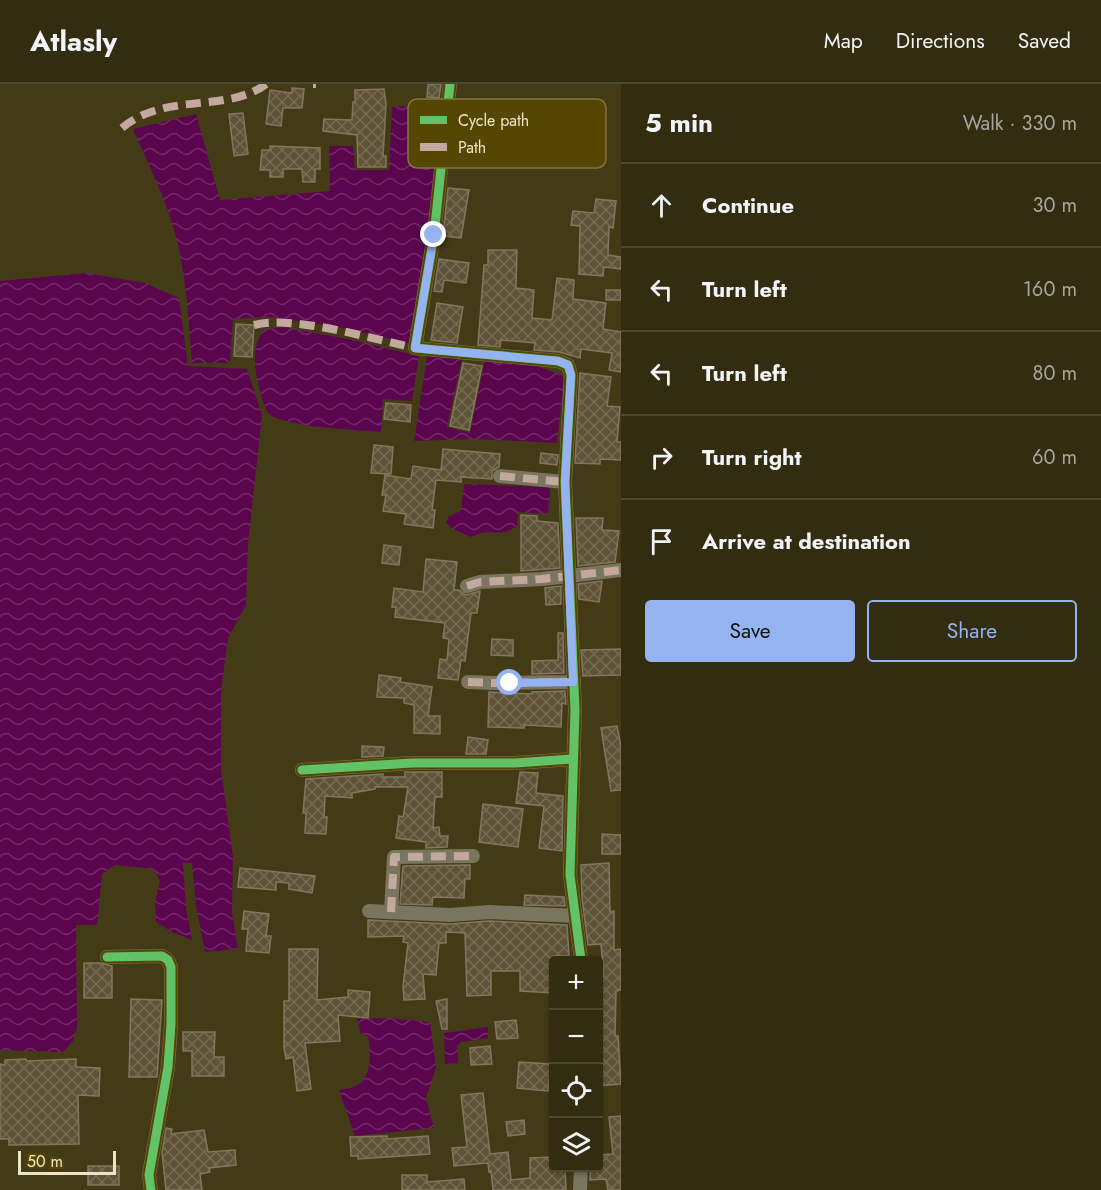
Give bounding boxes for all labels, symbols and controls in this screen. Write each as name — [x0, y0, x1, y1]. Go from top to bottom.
text: Atlasly — [30, 21, 117, 62]
text: Map — [824, 26, 863, 56]
text: Directions — [896, 26, 985, 56]
text: Saved — [1018, 26, 1071, 56]
legend — [408, 99, 606, 168]
text: 5 min — [645, 104, 713, 142]
text: Cycle path — [458, 109, 529, 132]
text: Walk · 330 m — [963, 109, 1077, 138]
text: Path — [458, 136, 486, 159]
icon: ahead — [645, 189, 678, 222]
text: Continue — [702, 189, 794, 221]
text: 30 m — [1032, 191, 1077, 220]
route end — [420, 221, 446, 247]
icon: left — [645, 273, 678, 306]
text: Turn left — [702, 273, 787, 305]
text: 160 m — [1023, 275, 1077, 304]
icon: left — [645, 357, 678, 390]
text: Turn left — [702, 357, 787, 389]
text: 80 m — [1032, 359, 1077, 388]
icon: right — [645, 441, 678, 474]
text: Turn right — [702, 441, 802, 473]
text: 60 m — [1032, 443, 1077, 472]
icon: arrive — [645, 525, 678, 558]
text: Arrive at destination — [702, 525, 911, 557]
button: Save — [645, 600, 855, 662]
button: Share — [867, 600, 1077, 662]
route start — [496, 669, 522, 695]
map controls — [549, 956, 603, 1172]
button: + — [549, 956, 603, 1010]
button: − — [549, 1010, 603, 1064]
button: locate — [549, 1064, 603, 1118]
button: layers — [549, 1118, 603, 1172]
scale bar — [18, 1148, 116, 1176]
text: 50 m — [27, 1150, 63, 1173]

